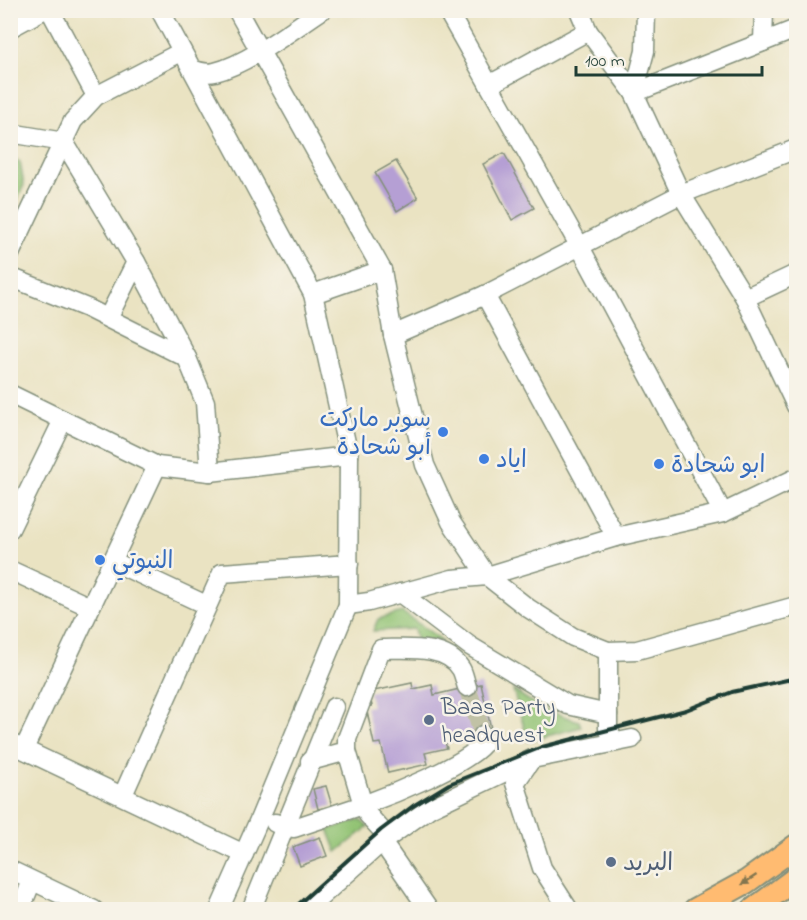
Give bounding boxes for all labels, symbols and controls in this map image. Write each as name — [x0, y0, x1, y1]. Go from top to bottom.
scale bar — [576, 39, 762, 77]
text: 100 m — [585, 49, 625, 75]
place label: سوبر ماركت أبو شحادة — [320, 403, 431, 466]
marker: سوبر ماركت أبو شحادة — [436, 425, 450, 439]
place label: اياد — [496, 444, 527, 479]
place label: ابو شحادة — [671, 449, 765, 484]
marker: اياد — [477, 452, 491, 466]
marker: ابو شحادة — [652, 457, 666, 471]
place label: النبوتي — [112, 545, 173, 581]
marker: النبوتي — [93, 553, 107, 567]
place label: Baas Party headquest — [440, 691, 556, 754]
marker: Baas Party headquest — [422, 713, 436, 727]
place label: البريد — [623, 847, 673, 882]
marker: البريد — [604, 855, 618, 869]
one-way arrow — [741, 874, 757, 885]

